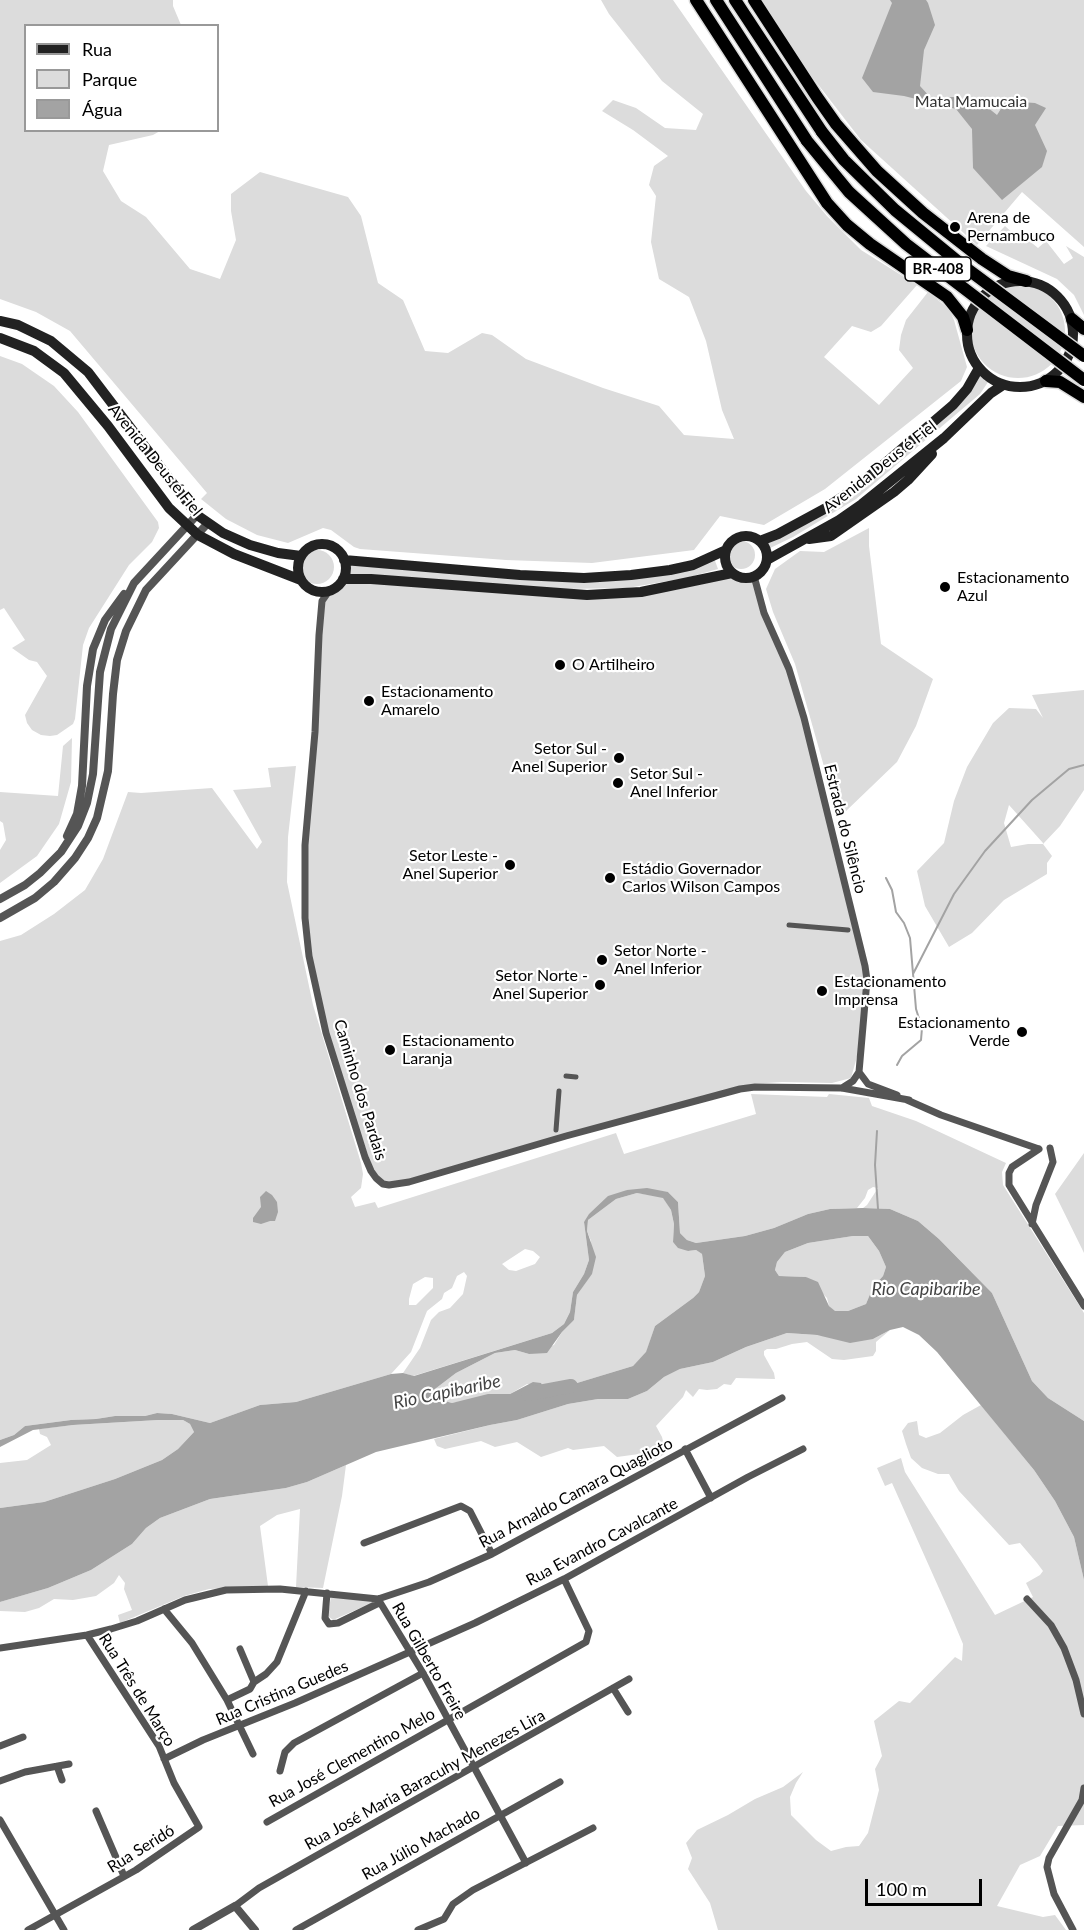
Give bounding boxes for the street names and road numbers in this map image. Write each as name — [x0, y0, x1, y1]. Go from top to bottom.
road number: BR-408 — [905, 257, 971, 281]
street label: Avenida Deus é Fiel — [104, 400, 206, 520]
street label: Avenida Deus é Fiel — [820, 417, 940, 517]
street label: Estrada do Silêncio — [820, 762, 870, 896]
street label: Caminho dos Pardais — [329, 1017, 391, 1163]
street label: Rua Arnaldo Camara Quaglioto — [476, 1434, 676, 1552]
street label: Rua Evandro Cavalcante — [523, 1494, 681, 1590]
street label: Rua Gilberto Freire — [388, 1599, 470, 1723]
street label: Rua Três de Março — [95, 1630, 179, 1750]
street label: Rua Cristina Guedes — [213, 1656, 351, 1730]
street label: Rua José Clementino Melo — [266, 1704, 438, 1812]
street label: Rua José Maria Baracuhy Menezes Lira — [301, 1706, 549, 1854]
street label: Rua Júlio Machado — [359, 1804, 483, 1884]
street label: Rua Seridó — [104, 1821, 178, 1877]

